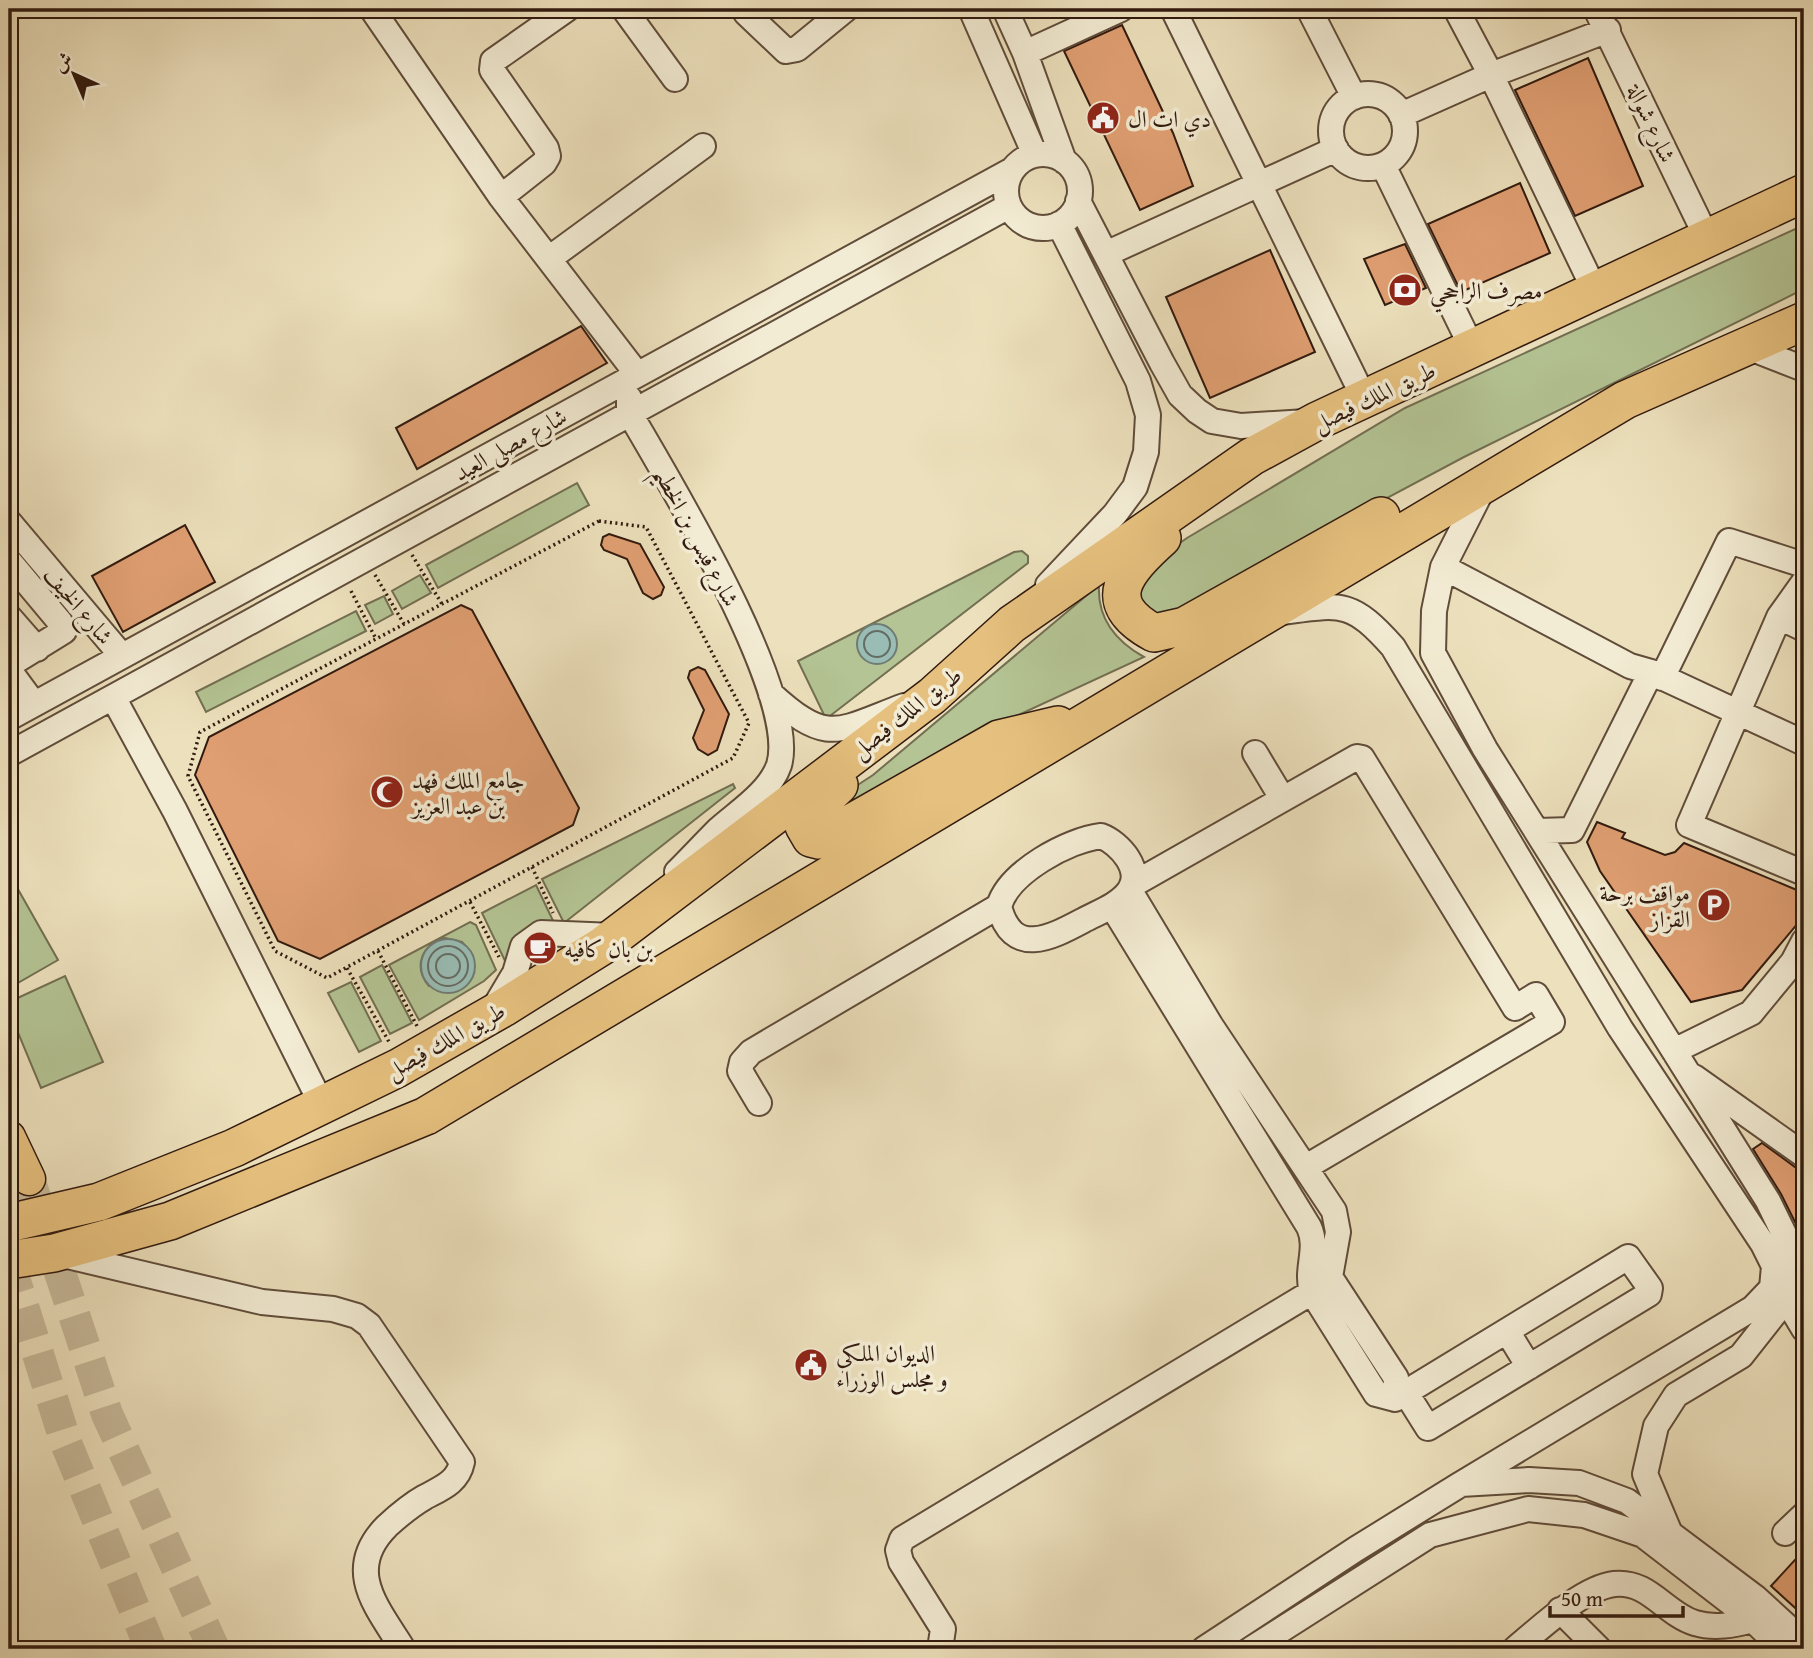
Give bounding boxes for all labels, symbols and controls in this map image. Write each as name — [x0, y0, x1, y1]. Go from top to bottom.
north arrow — [38, 38, 108, 108]
text: ش — [46, 45, 79, 78]
street label: شارع شوالة — [1615, 77, 1685, 170]
public building icon: دي ات ال — [1084, 99, 1122, 137]
place label: دي ات ال — [1128, 102, 1211, 138]
bank icon: مصرف الراجحي — [1386, 271, 1424, 309]
place label: مصرف الراجحي — [1430, 274, 1542, 313]
street label: طريق الملك فيصل — [1307, 353, 1441, 440]
street label: شارع مصلى العيد — [447, 399, 574, 492]
street label: شارع قيس بن الخطيم — [640, 460, 748, 615]
street label: شارع الخيف — [33, 559, 122, 654]
street label: طريق الملك فيصل — [844, 658, 969, 767]
place label: جامع الملك فهد بن عبد العزيز — [410, 763, 525, 822]
mosque icon: جامع الملك فهد بن عبد العزيز — [368, 773, 406, 811]
place label: مواقف برحة القزاز — [1600, 876, 1690, 935]
parking icon: مواقف برحة القزاز — [1695, 886, 1733, 924]
cafe icon: بن بان كافيه — [521, 929, 559, 967]
place label: بن بان كافيه — [564, 932, 653, 965]
street label: طريق الملك فيصل — [379, 993, 511, 1087]
place label: الديوان الملكي و مجلس الوزراء — [836, 1336, 948, 1395]
public building icon: الديوان الملكي و مجلس الوزراء — [792, 1346, 830, 1384]
scale bar — [1550, 1574, 1684, 1618]
text: 50 m — [1561, 1583, 1603, 1614]

